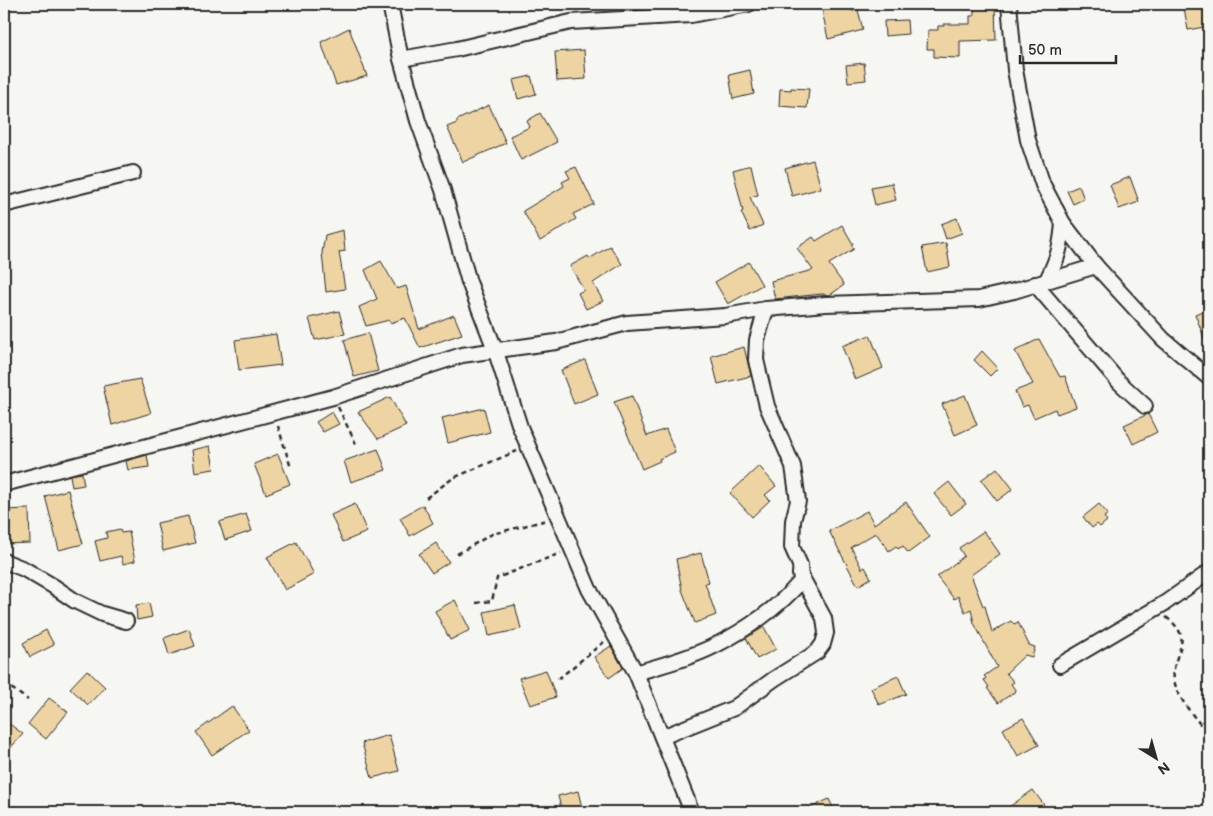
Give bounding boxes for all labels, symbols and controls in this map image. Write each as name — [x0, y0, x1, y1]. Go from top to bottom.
scale bar — [1020, 32, 1117, 64]
text: 50 m — [1028, 41, 1062, 60]
north arrow — [1130, 734, 1180, 784]
text: N — [1154, 758, 1173, 778]

